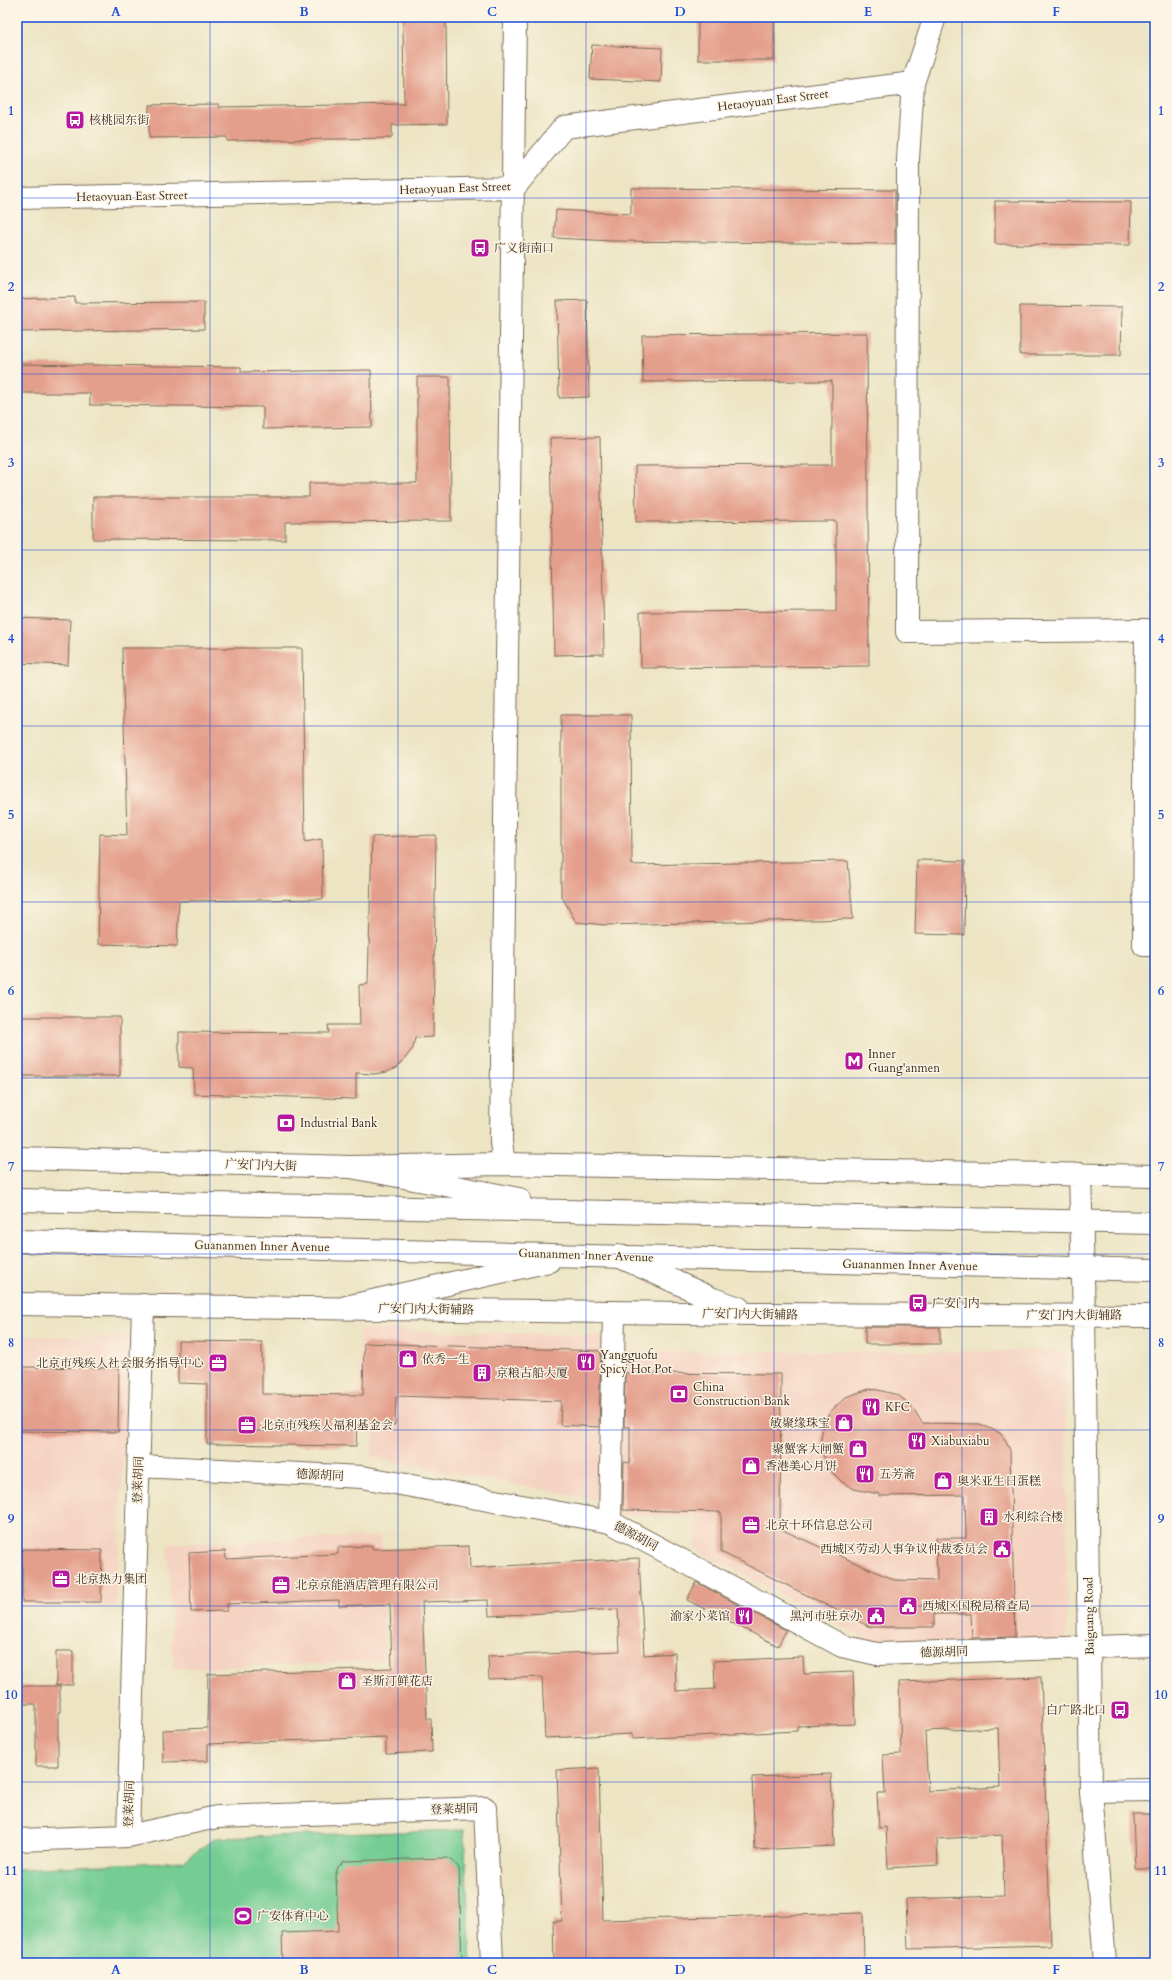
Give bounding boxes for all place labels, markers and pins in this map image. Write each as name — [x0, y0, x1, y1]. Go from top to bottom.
bus stop icon: 核桃园东街 — [64, 109, 86, 131]
place label: 核桃园东街 — [89, 112, 150, 128]
bus stop icon: 广义街南口 — [469, 237, 491, 259]
place label: 广义街南口 — [494, 240, 554, 256]
place label: Inner Guang'anmen — [868, 1046, 940, 1076]
metro station icon: Inner Guang'anmen — [843, 1050, 865, 1072]
bank icon: Industrial Bank — [275, 1112, 297, 1134]
place label: Industrial Bank — [300, 1115, 378, 1131]
bus stop icon: 广安门内 — [907, 1292, 929, 1314]
place label: 广安门内 — [932, 1295, 980, 1311]
place label: Yangguofu Spicy Hot Pot — [600, 1347, 672, 1377]
shop icon: 依秀一生 — [397, 1348, 419, 1370]
place label: 依秀一生 — [422, 1351, 470, 1367]
restaurant icon: Yangguofu Spicy Hot Pot — [575, 1351, 597, 1373]
office icon: 北京市残疾人社会服务指导中心 — [207, 1352, 229, 1374]
place label: 北京市残疾人社会服务指导中心 — [36, 1355, 204, 1371]
building icon: 京粮古船大厦 — [471, 1362, 493, 1384]
place label: 京粮古船大厦 — [496, 1365, 568, 1381]
place label: China Construction Bank — [693, 1379, 791, 1409]
bank icon: China Construction Bank — [668, 1383, 690, 1405]
restaurant icon: KFC — [860, 1396, 882, 1418]
place label: KFC — [885, 1399, 910, 1415]
shop icon: 敏聚缘珠宝 — [833, 1412, 855, 1434]
office icon: 北京市残疾人福利基金会 — [236, 1414, 258, 1436]
place label: 敏聚缘珠宝 — [770, 1415, 830, 1431]
place label: 北京市残疾人福利基金会 — [261, 1417, 393, 1433]
restaurant icon: Xiabuxiabu — [906, 1430, 928, 1452]
place label: Xiabuxiabu — [931, 1433, 990, 1449]
shop icon: 聚蟹客大闸蟹 — [847, 1438, 869, 1460]
place label: 聚蟹客大闸蟹 — [772, 1441, 844, 1457]
shop icon: 香港美心月饼 — [740, 1455, 762, 1477]
place label: 香港美心月饼 — [765, 1458, 837, 1474]
restaurant icon: 五芳斋 — [854, 1463, 876, 1485]
place label: 五芳斋 — [879, 1466, 915, 1482]
shop icon: 奥米亚生日蛋糕 — [932, 1470, 954, 1492]
place label: 奥米亚生日蛋糕 — [957, 1473, 1041, 1489]
building icon: 水利综合楼 — [978, 1506, 1000, 1528]
place label: 水利综合楼 — [1003, 1509, 1063, 1525]
office icon: 北京十环信息总公司 — [740, 1514, 762, 1536]
place label: 北京十环信息总公司 — [765, 1517, 873, 1533]
public building icon: 西城区劳动人事争议仲裁委员会 — [991, 1538, 1013, 1560]
place label: 西城区劳动人事争议仲裁委员会 — [820, 1541, 988, 1557]
office icon: 北京热力集团 — [50, 1568, 72, 1590]
place label: 北京热力集团 — [75, 1571, 147, 1587]
office icon: 北京京能酒店管理有限公司 — [270, 1574, 292, 1596]
place label: 北京京能酒店管理有限公司 — [295, 1577, 439, 1593]
public building icon: 西城区国税局稽查局 — [897, 1595, 919, 1617]
place label: 西城区国税局稽查局 — [922, 1598, 1030, 1614]
restaurant icon: 渝家小菜馆 — [733, 1605, 755, 1627]
public building icon: 黑河市驻京办 — [865, 1605, 887, 1627]
place label: 渝家小菜馆 — [670, 1608, 730, 1624]
place label: 黑河市驻京办 — [790, 1608, 862, 1624]
shop icon: 圣斯汀鲜花店 — [336, 1670, 358, 1692]
place label: 圣斯汀鲜花店 — [361, 1673, 433, 1689]
bus stop icon: 白广路北口 — [1109, 1699, 1131, 1721]
place label: 白广路北口 — [1046, 1702, 1106, 1718]
sports icon: 广安体育中心 — [232, 1905, 254, 1927]
place label: 广安体育中心 — [257, 1908, 329, 1924]

